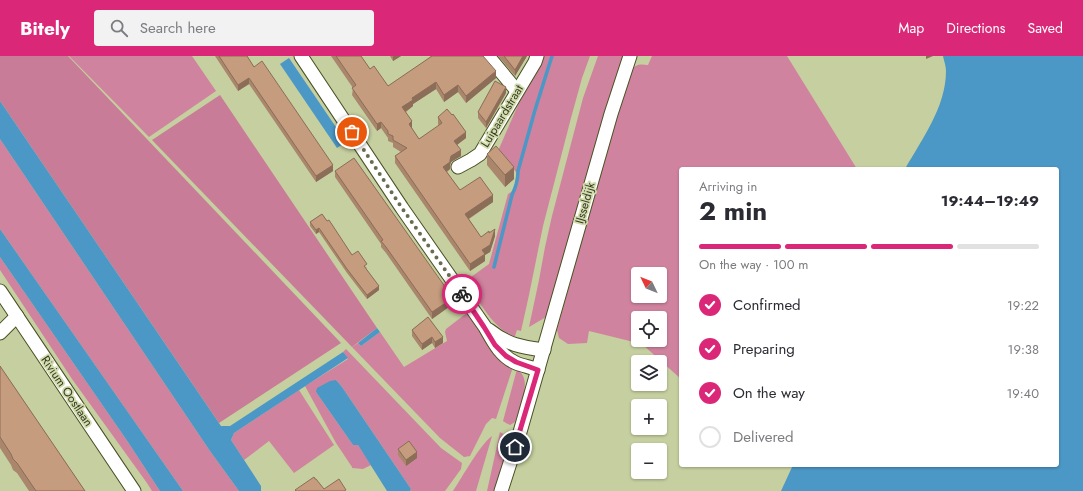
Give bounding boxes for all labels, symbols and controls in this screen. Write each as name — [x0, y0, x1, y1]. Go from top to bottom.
search box — [94, 10, 374, 46]
text: Bitely — [20, 15, 70, 42]
icon: search — [108, 17, 130, 39]
text: Search here — [140, 17, 216, 39]
text: Map — [898, 18, 924, 38]
text: Directions — [946, 18, 1006, 38]
text: Saved — [1028, 18, 1063, 38]
street label: Luipaardstraat — [476, 81, 528, 151]
pin — [335, 115, 369, 149]
icon: bag — [341, 121, 363, 143]
text: Arriving in — [699, 177, 757, 196]
street label: IJsseldijk — [570, 179, 600, 226]
text: 19:44–19:49 — [941, 190, 1039, 212]
text: 2 min — [699, 192, 767, 230]
text: On the way · 100 m — [699, 255, 808, 274]
north arrow — [631, 267, 667, 303]
map controls — [631, 267, 667, 479]
courier — [442, 274, 482, 314]
icon: bike — [451, 283, 473, 305]
icon: check — [699, 294, 721, 316]
text: Confirmed — [733, 294, 801, 316]
text: 19:22 — [1007, 296, 1039, 315]
button: locate — [631, 311, 667, 347]
icon: check — [699, 338, 721, 360]
text: Preparing — [733, 338, 795, 360]
text: 19:38 — [1008, 340, 1039, 359]
street label: Rivium Oostlaan — [37, 352, 97, 430]
button: layers — [631, 355, 667, 391]
icon: check — [699, 382, 721, 404]
text: On the way — [733, 382, 805, 404]
text: 19:40 — [1006, 384, 1039, 403]
button: + — [631, 399, 667, 435]
text: Delivered — [733, 426, 794, 448]
pin — [498, 430, 532, 464]
icon: home — [504, 436, 526, 458]
button: − — [631, 443, 667, 479]

